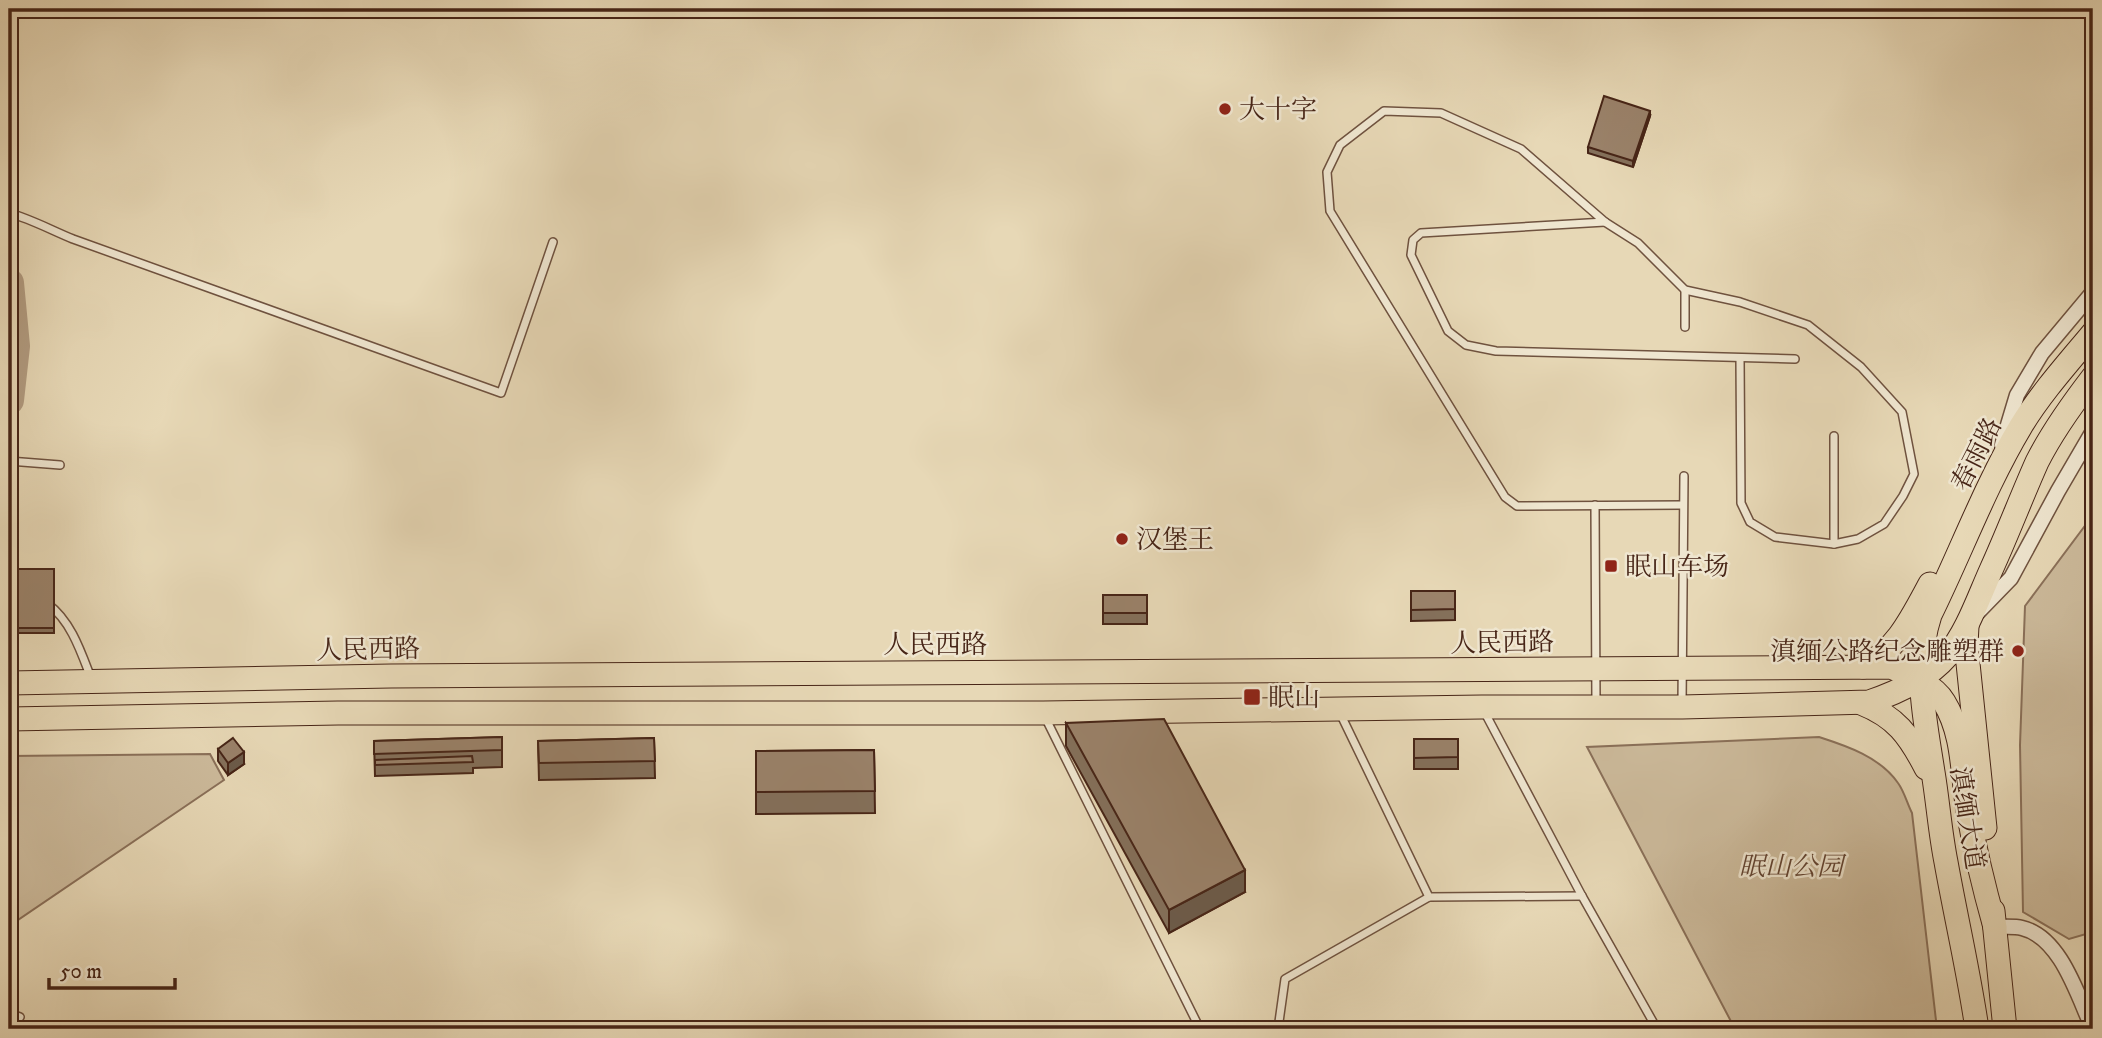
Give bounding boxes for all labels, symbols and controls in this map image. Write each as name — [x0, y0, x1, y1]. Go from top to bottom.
place label: 大十字 — [1239, 94, 1317, 127]
marker: 大十字 — [1217, 101, 1233, 117]
street label: 春雨路 — [1945, 412, 2010, 497]
place label: 汉堡王 — [1136, 524, 1214, 557]
marker: 汉堡王 — [1114, 531, 1130, 547]
place label: 眠山车场 — [1625, 551, 1729, 584]
marker: 眠山车场 — [1603, 558, 1619, 574]
street label: 人民西路 — [1450, 626, 1554, 661]
street label: 人民西路 — [883, 629, 987, 662]
street label: 人民西路 — [316, 633, 420, 668]
place label: 滇缅公路纪念雕塑群 — [1770, 636, 2004, 669]
marker: 滇缅公路纪念雕塑群 — [2010, 643, 2026, 659]
place label: 眠山 — [1268, 682, 1320, 715]
marker: 眠山 — [1242, 687, 1262, 707]
street label: 滇缅大道 — [1942, 764, 1991, 872]
park label: 眠山公园 — [1739, 851, 1847, 884]
scale bar — [49, 947, 175, 991]
text: 50 m — [60, 959, 102, 985]

